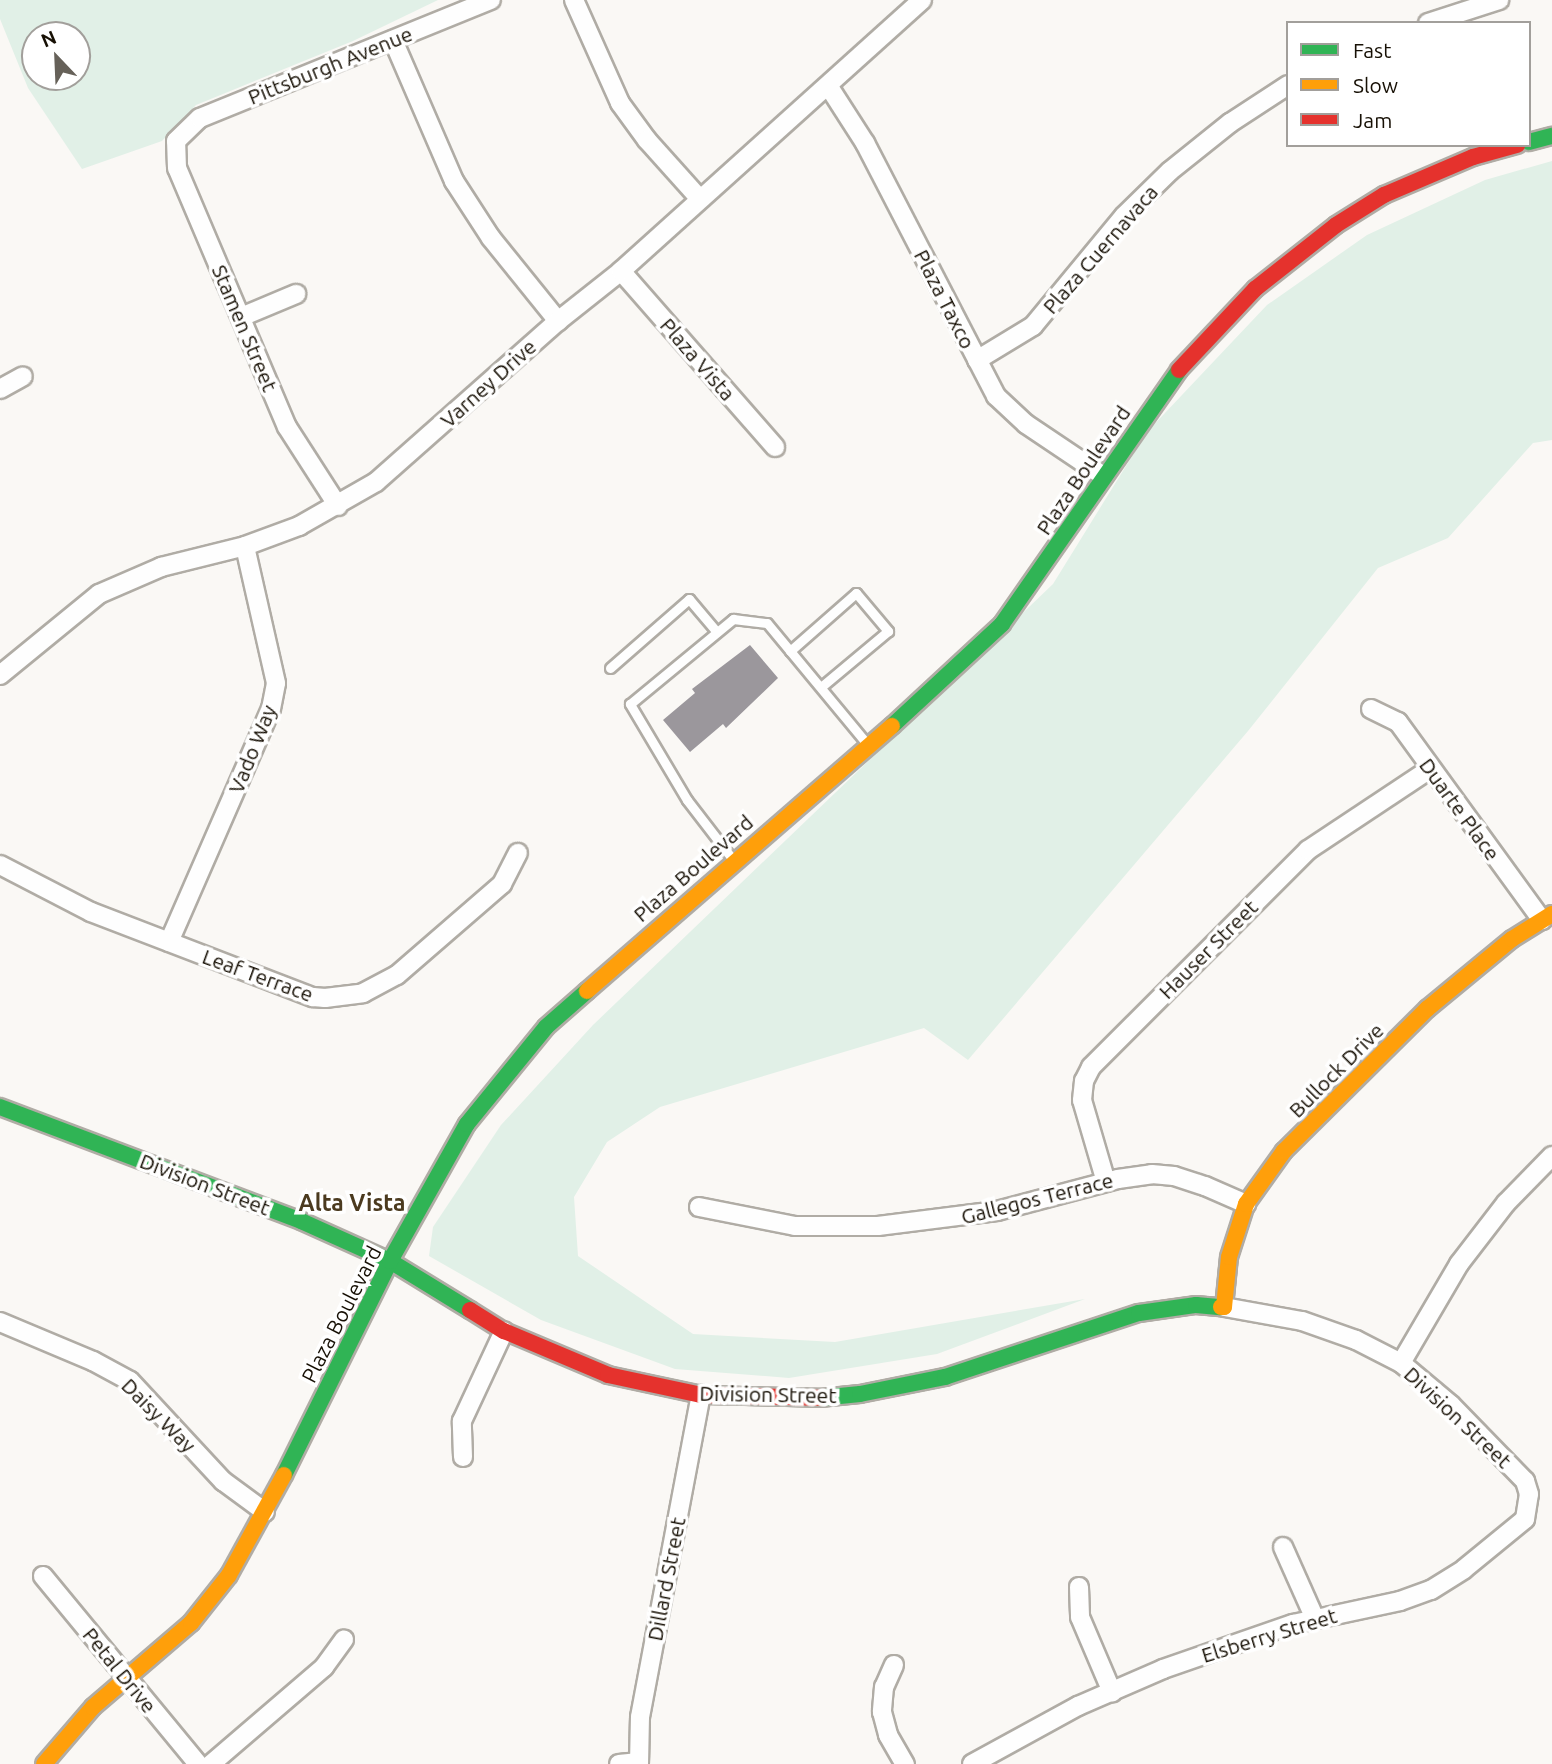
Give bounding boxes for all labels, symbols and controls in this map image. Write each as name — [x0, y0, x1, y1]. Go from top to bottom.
north arrow — [21, 21, 91, 91]
street label: Pittsburgh Avenue — [244, 21, 416, 109]
legend — [1286, 21, 1531, 147]
text: N — [38, 26, 59, 51]
text: Fast — [1353, 38, 1391, 62]
text: Slow — [1353, 73, 1398, 97]
text: Jam — [1353, 108, 1392, 132]
street label: Plaza Cuernavaca — [1037, 179, 1163, 319]
street label: Plaza Taxco — [909, 245, 981, 353]
street label: Stamen Street — [207, 261, 283, 395]
street label: Plaza Vista — [655, 312, 741, 406]
street label: Varney Drive — [435, 334, 541, 432]
street label: Plaza Boulevard — [1031, 401, 1135, 539]
street label: Vado Way — [223, 701, 281, 797]
street label: Duarte Place — [1414, 753, 1506, 865]
street label: Plaza Boulevard — [628, 809, 758, 927]
street label: Hauser Street — [1153, 894, 1263, 1004]
street label: Leaf Terrace — [199, 943, 317, 1007]
street label: Bullock Drive — [1283, 1017, 1389, 1123]
street label: Division Street — [136, 1148, 274, 1220]
street label: Gallegos Terrace — [958, 1167, 1116, 1229]
district label: Alta Vista — [299, 1189, 405, 1217]
street label: Plaza Boulevard — [296, 1241, 386, 1387]
street label: Division Street — [1399, 1361, 1517, 1473]
street label: Daisy Way — [117, 1373, 201, 1457]
street label: Division Street — [699, 1380, 837, 1408]
street label: Dillard Street — [642, 1515, 690, 1643]
street label: Elsberry Street — [1198, 1602, 1340, 1668]
street label: Petal Drive — [78, 1622, 162, 1718]

